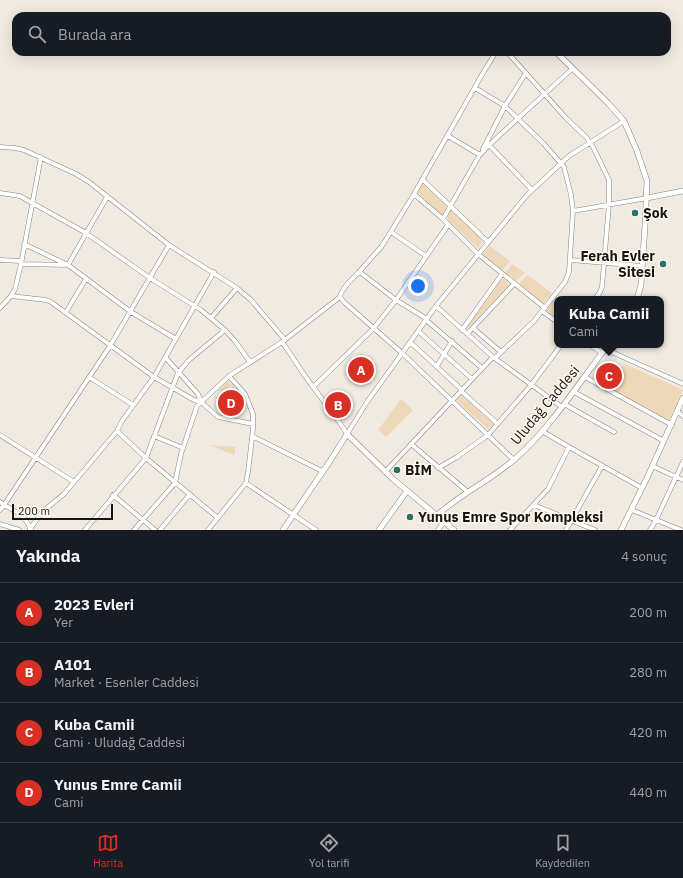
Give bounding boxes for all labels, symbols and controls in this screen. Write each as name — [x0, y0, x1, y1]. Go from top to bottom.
search box — [12, 12, 671, 56]
icon: search — [26, 23, 48, 45]
text: Burada ara — [58, 25, 132, 44]
place label: Şok — [643, 204, 669, 222]
marker: Şok — [630, 208, 640, 218]
place label: Ferah Evler Sitesi — [581, 247, 655, 281]
marker: Ferah Evler Sitesi — [658, 259, 668, 269]
your location — [408, 276, 428, 296]
popup — [554, 296, 664, 348]
text: Kuba Camii — [569, 304, 649, 323]
text: Cami — [569, 323, 598, 340]
pin: A — [348, 355, 374, 385]
pin: C — [596, 361, 622, 391]
street label: Uludağ Caddesi — [507, 362, 583, 448]
pin: D — [218, 388, 244, 418]
pin: B — [325, 390, 351, 420]
place label: BİM — [405, 461, 432, 479]
marker: BİM — [392, 465, 402, 475]
scale bar — [12, 502, 113, 521]
text: 200 m — [18, 504, 50, 518]
place label: Yunus Emre Spor Kompleksi — [418, 508, 603, 526]
marker: Yunus Emre Spor Kompleksi — [405, 512, 415, 522]
text: Yakında — [16, 545, 80, 567]
text: 4 sonuç — [621, 548, 667, 565]
text: 2023 Evleri — [54, 595, 134, 614]
text: A — [25, 604, 33, 621]
text: 200 m — [629, 604, 667, 621]
text: Yer — [54, 614, 73, 631]
text: A101 — [54, 655, 91, 674]
text: B — [25, 664, 33, 681]
text: 280 m — [629, 664, 667, 681]
text: Market · Esenler Caddesi — [54, 674, 199, 691]
text: Kuba Camii — [54, 715, 135, 734]
text: C — [25, 724, 33, 741]
text: 420 m — [629, 724, 667, 741]
text: Cami · Uludağ Caddesi — [54, 734, 185, 751]
text: Yunus Emre Camii — [54, 775, 182, 794]
text: D — [24, 784, 34, 801]
text: 440 m — [629, 784, 667, 801]
text: Cami — [54, 794, 84, 811]
tab: Harita — [93, 832, 123, 870]
tab: Yol tarifi — [309, 832, 349, 870]
tab: Kaydedilen — [535, 832, 590, 870]

